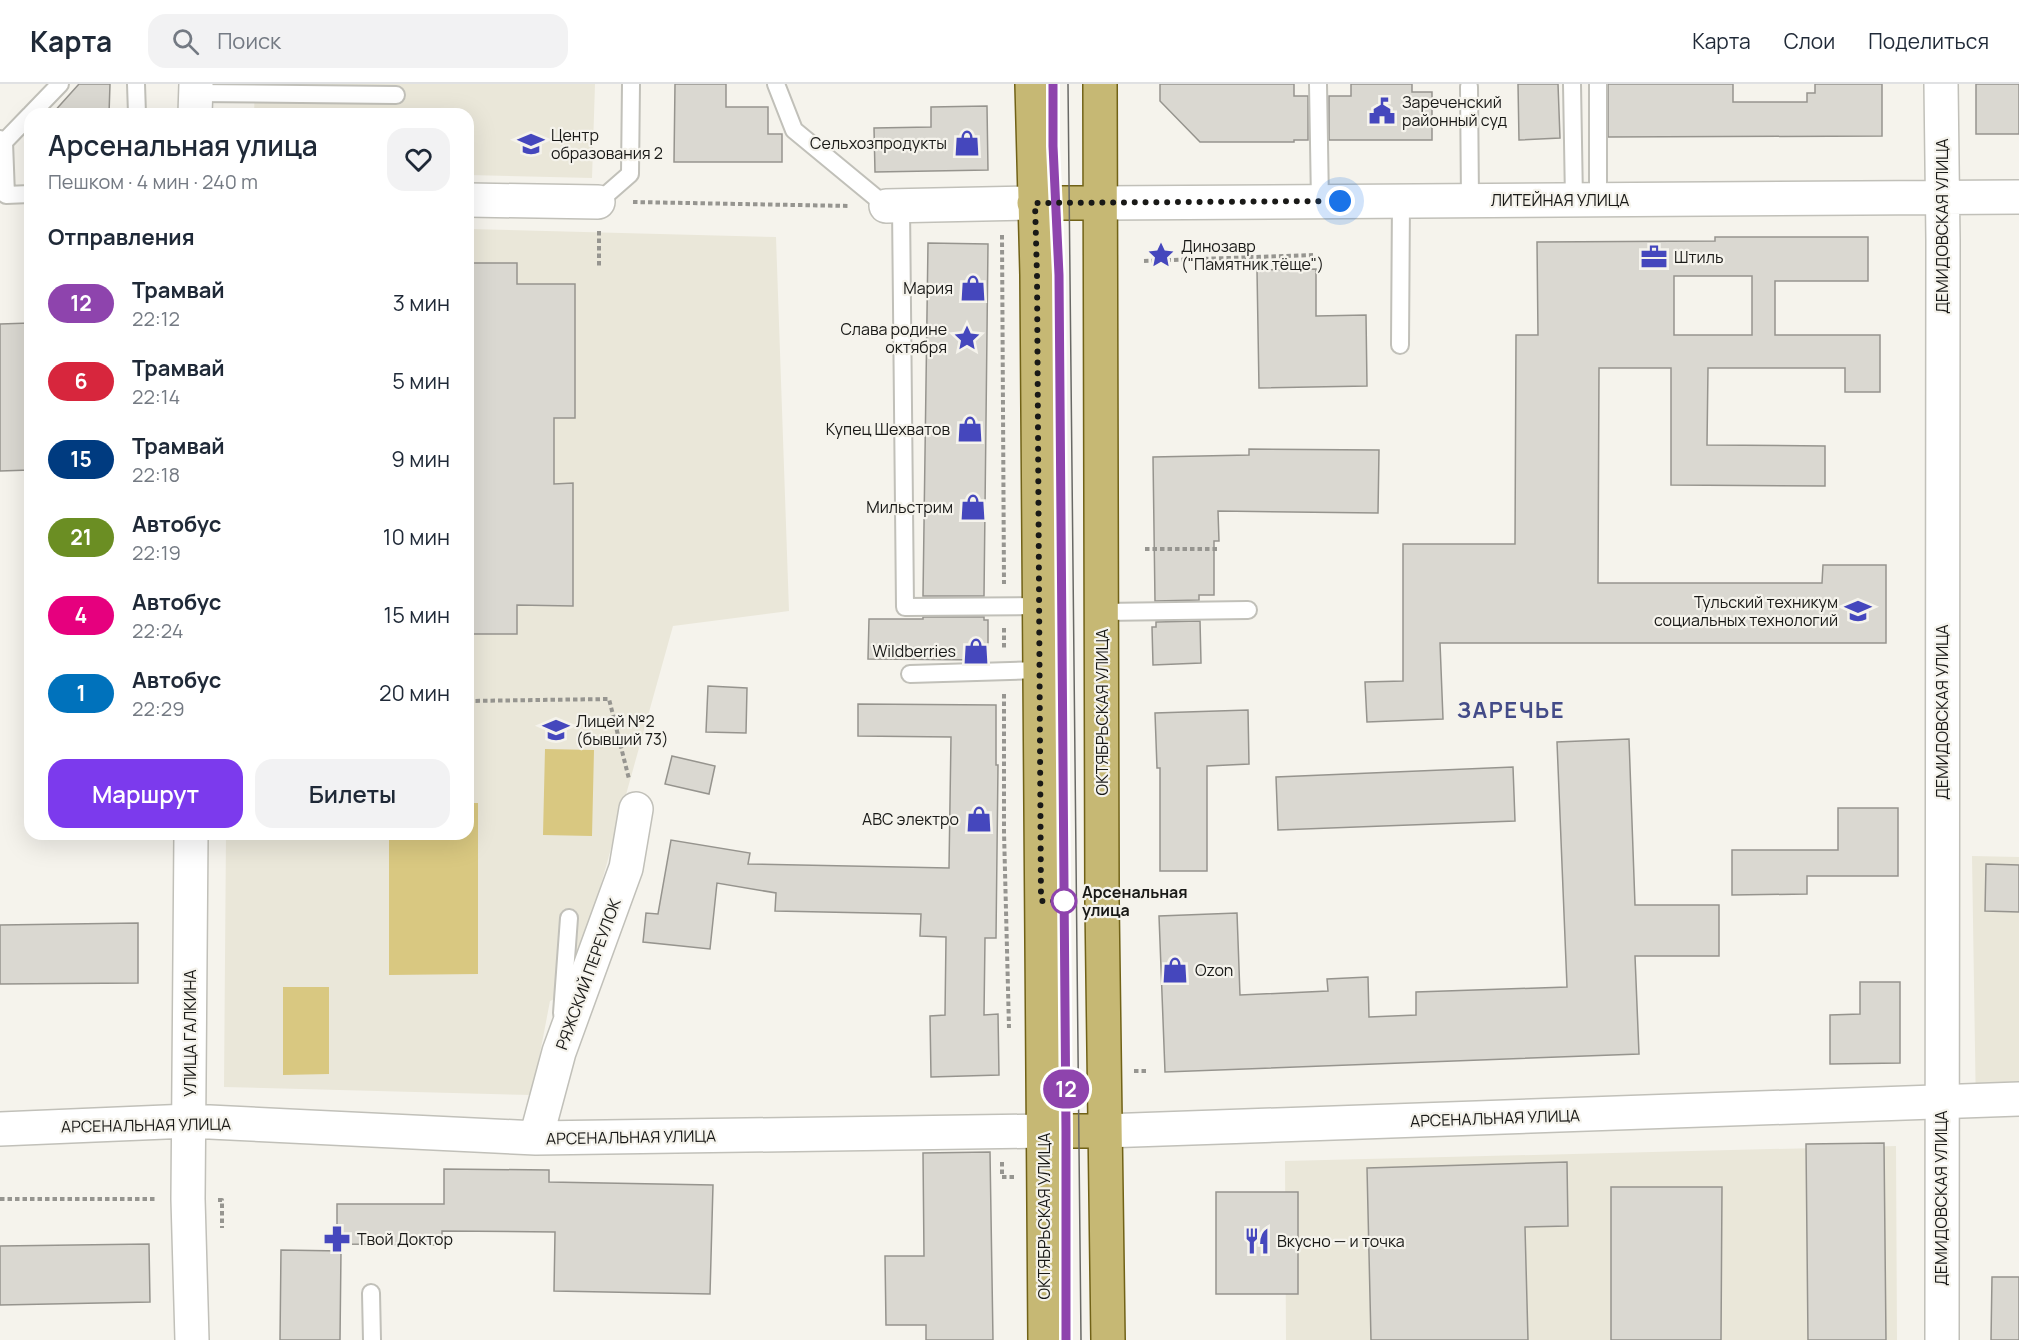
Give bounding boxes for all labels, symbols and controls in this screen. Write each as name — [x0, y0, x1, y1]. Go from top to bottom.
search box — [148, 14, 568, 68]
text: Карта — [30, 22, 112, 60]
icon: search — [169, 25, 202, 58]
text: Поиск — [217, 26, 281, 56]
text: Карта — [1692, 27, 1751, 55]
text: Слои — [1784, 27, 1835, 55]
text: Поделиться — [1868, 27, 1989, 55]
place label: Зареченский районный суд — [1402, 91, 1508, 131]
public building icon: Зареченский районный суд — [1367, 96, 1397, 126]
place label: Центр образования 2 — [551, 124, 663, 164]
text: Арсенальная улица — [48, 126, 318, 164]
button: heart — [387, 128, 450, 191]
shop icon: Сельхозпродукты — [952, 128, 982, 158]
school or university icon: Центр образования 2 — [516, 129, 546, 159]
place label: Сельхозпродукты — [810, 132, 947, 154]
street label: ДЕМИДОВСКАЯ УЛИЦА — [1931, 138, 1953, 314]
text: Пешком · 4 мин · 240 m — [48, 168, 258, 195]
your location — [1325, 186, 1355, 216]
street label: ЛИТЕЙНАЯ УЛИЦА — [1491, 189, 1629, 211]
text: Отправления — [48, 222, 195, 252]
place label: Динозавр ("Памятник тёще") — [1181, 235, 1324, 275]
place icon: Динозавр ("Памятник тёще") — [1146, 240, 1176, 270]
office icon: Штиль — [1639, 242, 1669, 272]
place label: Штиль — [1674, 246, 1723, 268]
shop icon: Мария — [958, 273, 988, 303]
text: Трамвай — [132, 275, 225, 305]
place label: Мария — [903, 277, 953, 299]
text: 3 мин — [393, 288, 450, 318]
text: 12 — [70, 289, 92, 317]
text: 22:12 — [132, 305, 180, 332]
place label: Слава родине октября — [840, 318, 947, 358]
place icon: Слава родине октября — [952, 323, 982, 353]
text: Трамвай — [132, 353, 225, 383]
text: 5 мин — [392, 366, 450, 396]
text: 6 — [74, 367, 88, 395]
text: 22:14 — [132, 383, 180, 410]
shop icon: Купец Шехватов — [955, 414, 985, 444]
place label: Купец Шехватов — [826, 418, 950, 440]
text: Трамвай — [132, 431, 225, 461]
text: 9 мин — [391, 444, 450, 474]
text: 15 — [70, 445, 92, 473]
text: 22:18 — [132, 461, 180, 488]
shop icon: Мильстрим — [958, 492, 988, 522]
place label: Мильстрим — [866, 496, 953, 518]
text: Автобус — [132, 509, 221, 539]
text: 10 мин — [383, 522, 450, 552]
text: 21 — [70, 523, 92, 551]
text: 22:19 — [132, 539, 181, 566]
text: Автобус — [132, 587, 221, 617]
place label: Тульский техникум социальных технологий — [1654, 591, 1838, 631]
school or university icon: Тульский техникум социальных технологий — [1843, 596, 1873, 626]
text: 15 мин — [384, 600, 450, 630]
text: 4 — [75, 601, 87, 629]
text: 22:24 — [132, 617, 184, 644]
street label: ДЕМИДОВСКАЯ УЛИЦА — [1931, 624, 1953, 800]
street label: ОКТЯБРЬСКАЯ УЛИЦА — [1091, 629, 1113, 795]
shop icon: Wildberries — [961, 636, 991, 666]
place label: Wildberries — [873, 640, 956, 662]
text: Автобус — [132, 665, 221, 695]
text: 20 мин — [379, 678, 450, 708]
text: 1 — [76, 679, 86, 707]
text: 22:29 — [132, 695, 185, 722]
district label: ЗАРЕЧЬЕ — [1457, 695, 1565, 725]
place label: Лицей №2 (бывший 73) — [576, 710, 669, 750]
school or university icon: Лицей №2 (бывший 73) — [541, 715, 571, 745]
button: Маршрут — [48, 759, 243, 828]
button: Билеты — [255, 759, 450, 828]
shop icon: АВС электро — [964, 804, 994, 834]
place label: АВС электро — [862, 808, 959, 830]
place label: Арсенальная улица — [1082, 881, 1188, 921]
marker: Арсенальная улица — [1051, 888, 1077, 914]
street label: РЯЖСКИЙ ПЕРЕУЛОК — [550, 895, 626, 1053]
shop icon: Ozon — [1160, 955, 1190, 985]
place label: Ozon — [1195, 959, 1233, 981]
street label: УЛИЦА ГАЛКИНА — [179, 969, 201, 1097]
line badge: 12 — [1039, 1070, 1093, 1108]
text: 12 — [1055, 1075, 1077, 1103]
street label: АРСЕНАЛЬНАЯ УЛИЦА — [1410, 1104, 1580, 1132]
street label: ДЕМИДОВСКАЯ УЛИЦА — [1930, 1110, 1952, 1286]
street label: АРСЕНАЛЬНАЯ УЛИЦА — [61, 1113, 231, 1137]
street label: АРСЕНАЛЬНАЯ УЛИЦА — [546, 1125, 716, 1149]
street label: ОКТЯБРЬСКАЯ УЛИЦА — [1033, 1133, 1055, 1299]
pharmacy icon: Твой Доктор — [322, 1224, 352, 1254]
restaurant icon: Вкусно — и точка — [1242, 1226, 1272, 1256]
place label: Твой Доктор — [357, 1228, 453, 1250]
place label: Вкусно — и точка — [1277, 1230, 1405, 1252]

